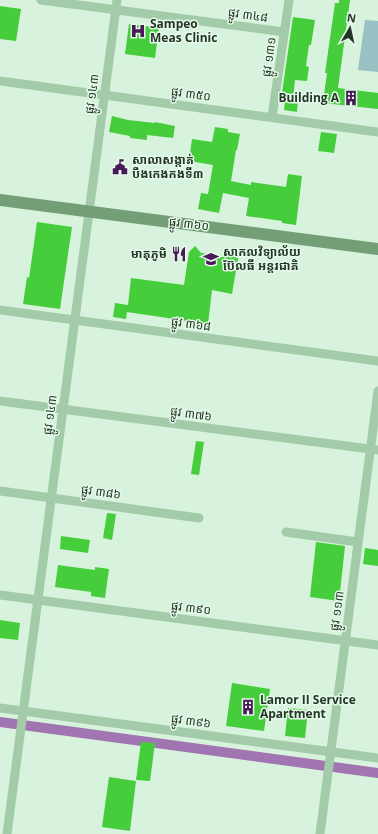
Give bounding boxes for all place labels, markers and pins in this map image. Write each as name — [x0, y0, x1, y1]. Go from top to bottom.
place label: Sampeo Meas Clinic — [150, 15, 217, 46]
hospital icon: Sampeo Meas Clinic — [129, 22, 147, 40]
place label: Building A — [278, 89, 340, 106]
building icon: Building A — [342, 89, 360, 107]
place label: សាលាសង្កាត់ បឹងកេងកងទី៣ — [132, 151, 203, 182]
public building icon: សាលាសង្កាត់ បឹងកេងកងទី៣ — [111, 158, 129, 176]
place label: សាកលវិទ្យាល័យ ប៊ែលធី អន្តរជាតិ — [223, 243, 301, 274]
place label: មាតុភូមិ — [131, 245, 167, 262]
restaurant icon: មាតុភូមិ — [170, 245, 188, 263]
school or university icon: សាកលវិទ្យាល័យ ប៊ែលធី អន្តរជាតិ — [202, 250, 220, 268]
place label: Lamor II Service Apartment — [260, 691, 356, 722]
building icon: Lamor II Service Apartment — [239, 698, 257, 716]

